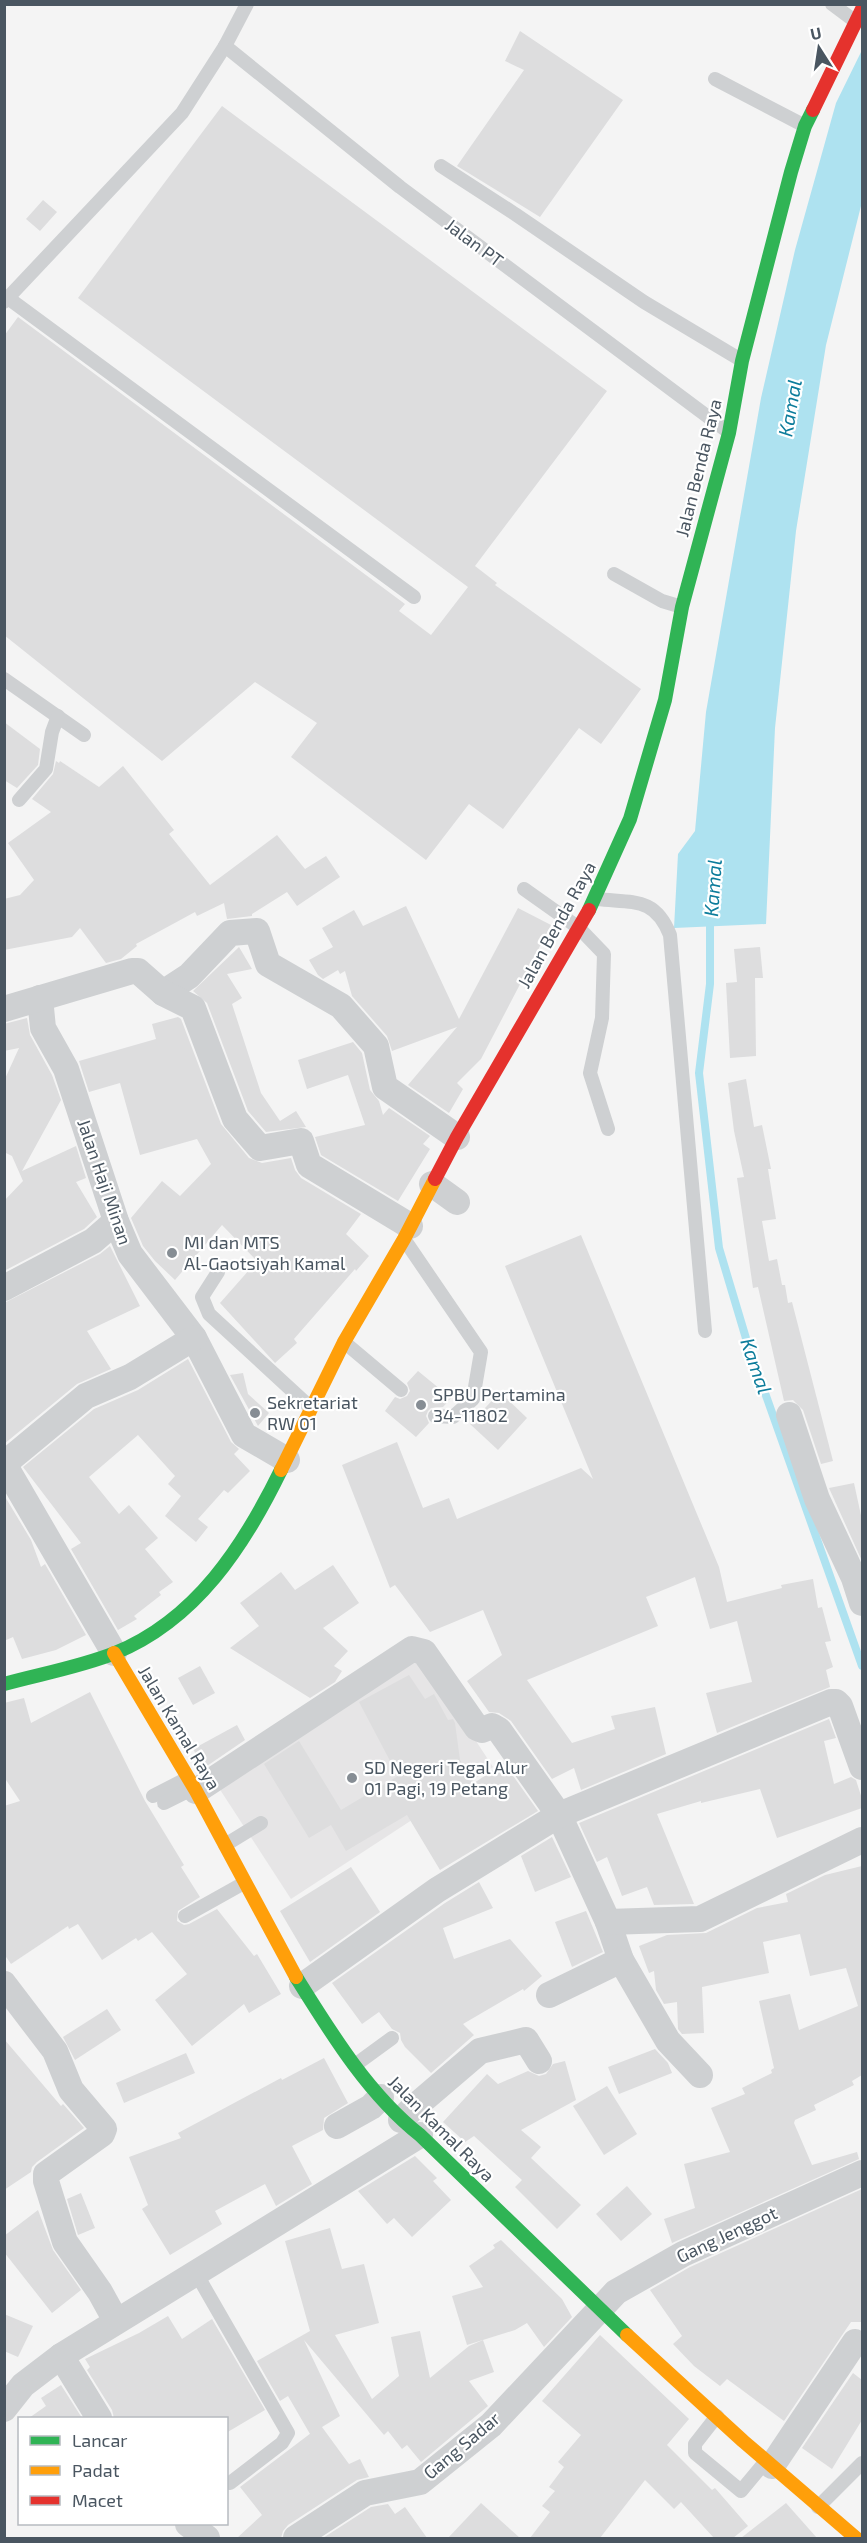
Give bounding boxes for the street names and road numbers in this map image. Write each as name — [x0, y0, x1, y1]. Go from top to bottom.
street label: Jalan PT — [441, 213, 508, 271]
street label: Jalan Benda Raya — [670, 396, 726, 539]
street label: Jalan Benda Raya — [512, 857, 600, 992]
street label: Jalan Haji Minan — [73, 1116, 137, 1247]
street label: Jalan Kamal Raya — [134, 1661, 226, 1794]
street label: Jalan Kamal Raya — [384, 2071, 499, 2186]
street label: Gang Jenggot — [673, 2201, 781, 2267]
street label: Gang Sadar — [419, 2407, 504, 2484]

